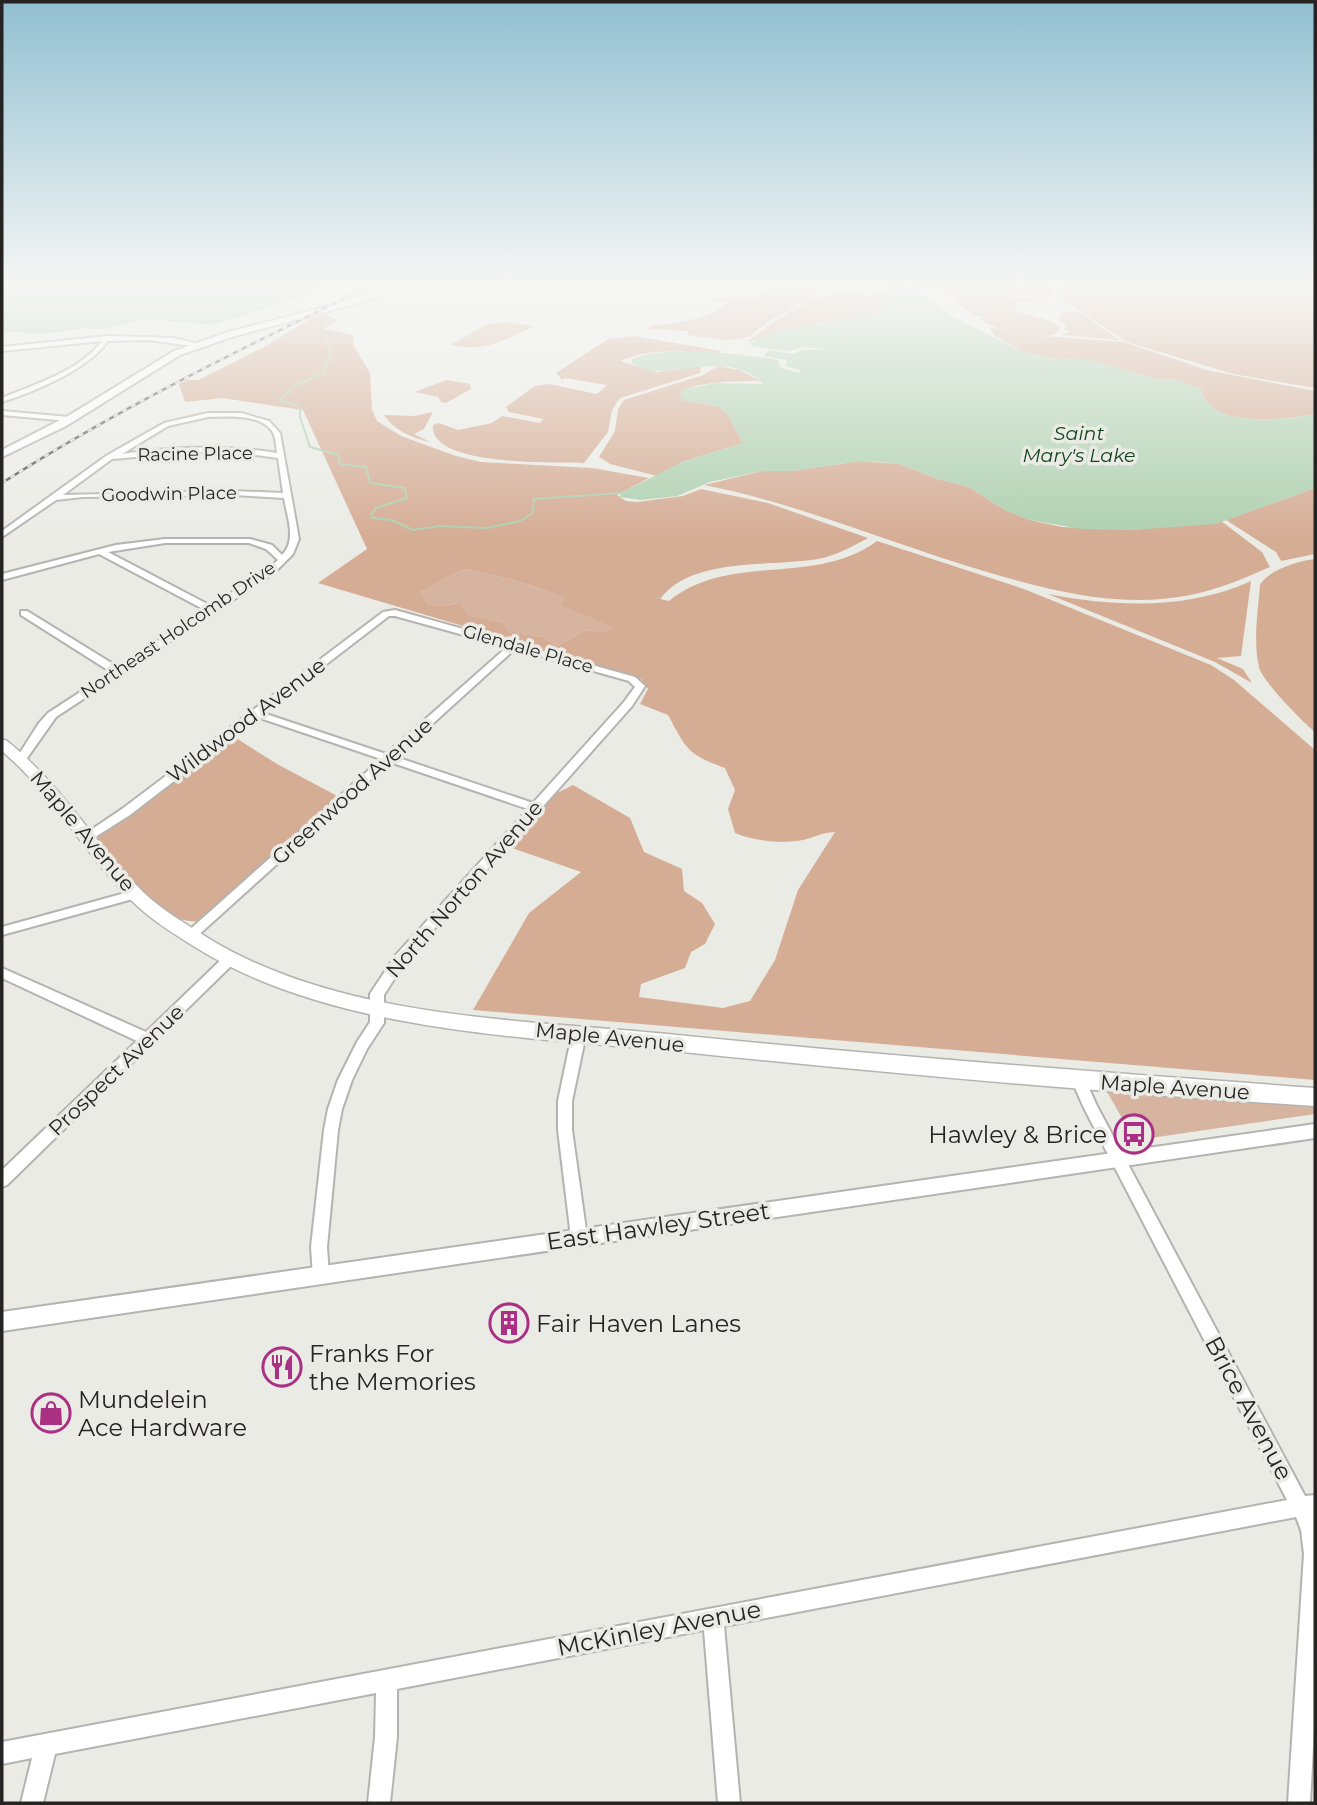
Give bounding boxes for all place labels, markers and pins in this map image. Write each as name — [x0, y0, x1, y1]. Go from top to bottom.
bus stop icon: Hawley & Brice — [1113, 1113, 1155, 1155]
place label: Hawley & Brice — [928, 1120, 1107, 1149]
building icon: Fair Haven Lanes — [488, 1302, 530, 1344]
place label: Fair Haven Lanes — [536, 1309, 741, 1338]
place label: Franks For the Memories — [309, 1339, 476, 1396]
restaurant icon: Franks For the Memories — [261, 1346, 303, 1388]
place label: Mundelein Ace Hardware — [78, 1385, 247, 1442]
shop icon: Mundelein Ace Hardware — [30, 1392, 72, 1434]

